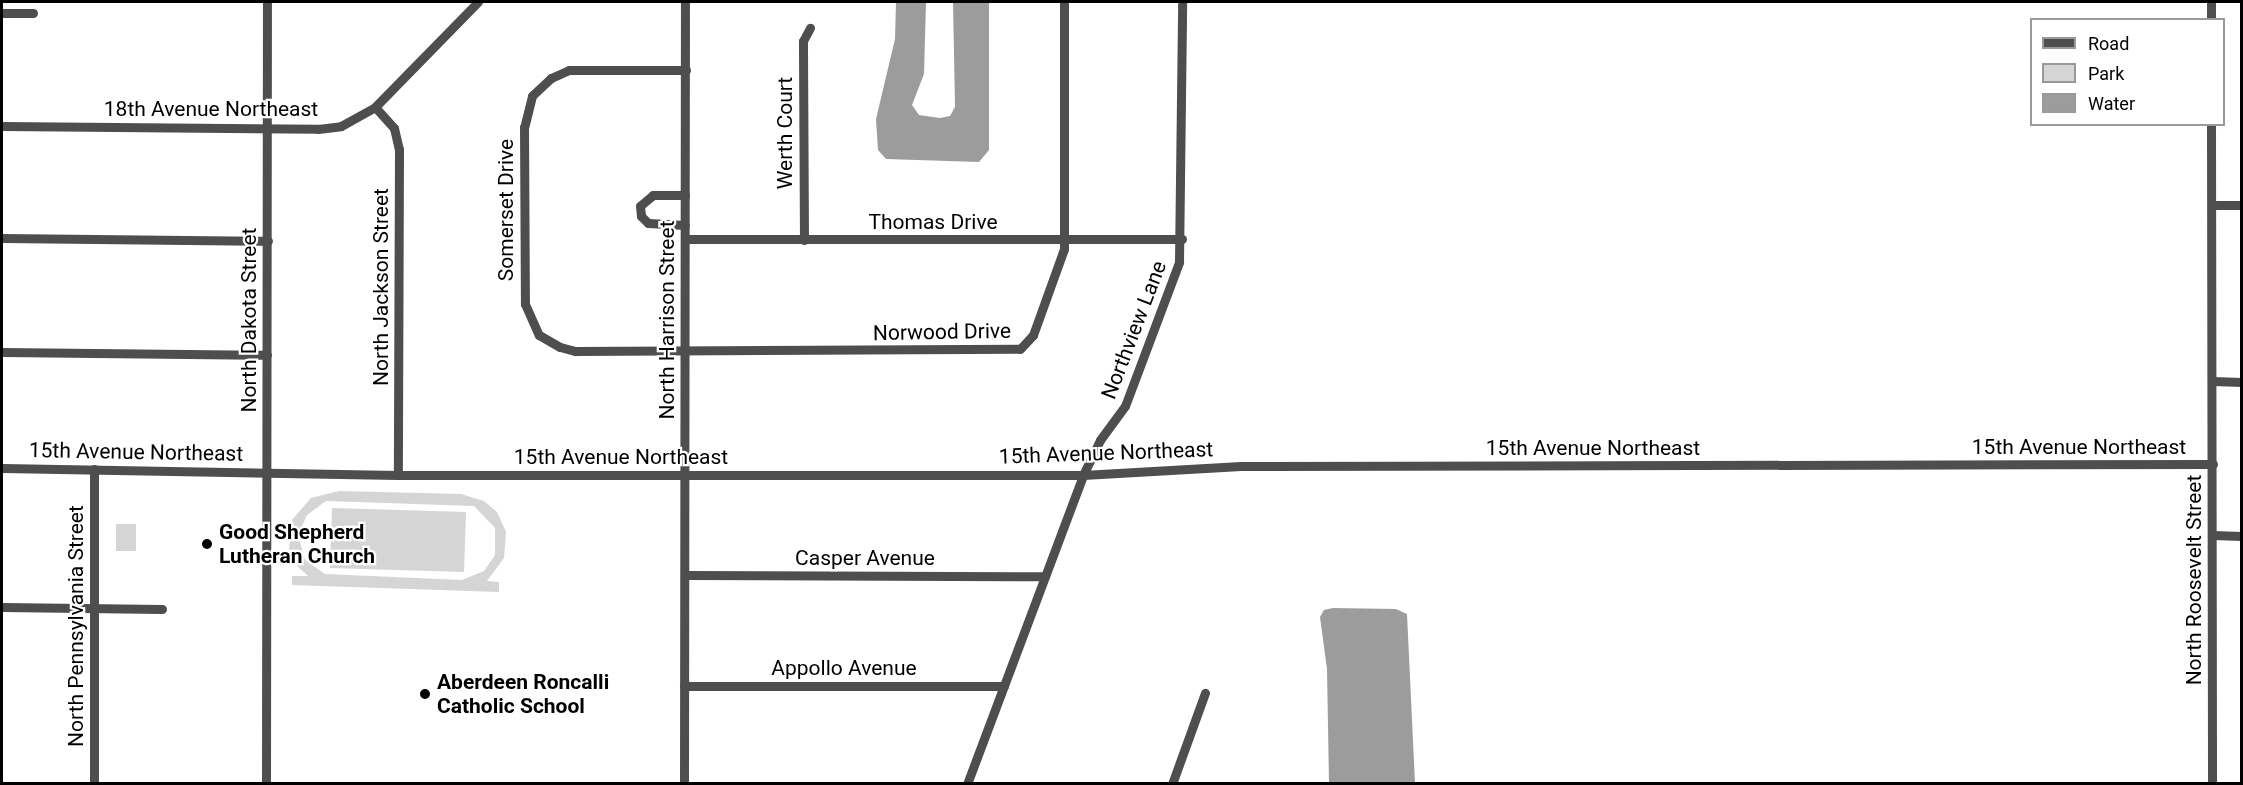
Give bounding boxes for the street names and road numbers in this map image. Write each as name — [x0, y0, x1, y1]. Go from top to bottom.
street label: Werth Court — [772, 77, 798, 189]
street label: 18th Avenue Northeast — [104, 96, 318, 122]
street label: Somerset Drive — [493, 139, 519, 281]
street label: North Jackson Street — [368, 188, 394, 386]
street label: Thomas Drive — [868, 209, 998, 235]
street label: North Harrison Street — [654, 221, 680, 419]
street label: North Dakota Street — [236, 228, 262, 412]
street label: Northview Lane — [1096, 257, 1172, 403]
street label: Norwood Drive — [873, 318, 1011, 346]
street label: 15th Avenue Northeast — [1972, 434, 2186, 460]
street label: 15th Avenue Northeast — [1486, 435, 1700, 461]
street label: 15th Avenue Northeast — [998, 437, 1214, 469]
street label: 15th Avenue Northeast — [29, 438, 243, 466]
street label: 15th Avenue Northeast — [514, 444, 728, 470]
street label: North Roosevelt Street — [2181, 475, 2207, 685]
street label: North Pennsylvania Street — [63, 505, 89, 747]
street label: Casper Avenue — [795, 545, 935, 571]
street label: Appollo Avenue — [771, 655, 917, 681]

